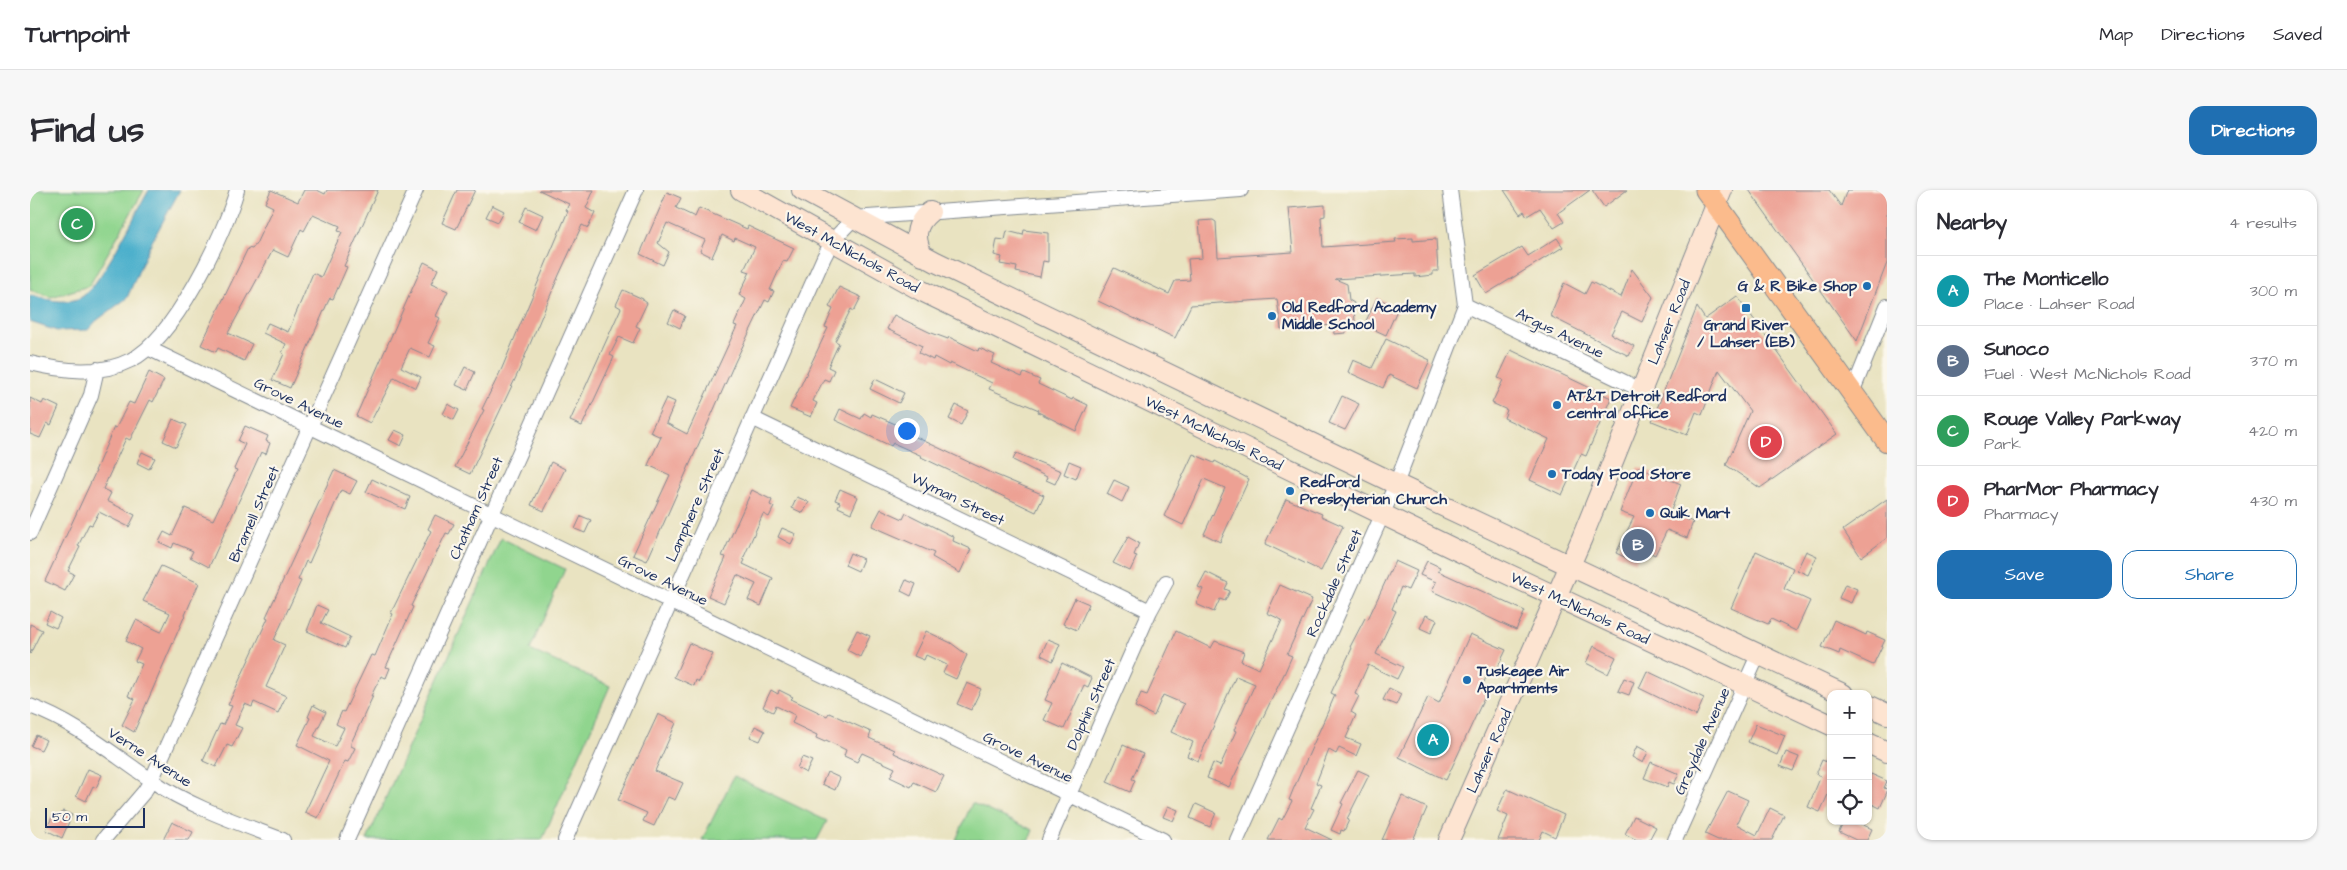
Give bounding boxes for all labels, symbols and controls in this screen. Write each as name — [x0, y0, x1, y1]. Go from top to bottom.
text: Turnpoint — [25, 18, 130, 52]
text: Map — [2099, 22, 2133, 47]
text: Directions — [2161, 22, 2245, 47]
text: Saved — [2273, 22, 2322, 47]
text: Find us — [30, 106, 144, 155]
button: Directions — [2189, 106, 2317, 155]
pin: C — [61, 205, 93, 243]
street label: West McNichols Road — [781, 207, 923, 298]
text: Nearby — [1937, 208, 2007, 237]
text: 4 results — [2229, 212, 2297, 234]
text: The Monticello — [1984, 266, 2109, 293]
street label: Lahser Road — [1643, 276, 1696, 368]
place label: G & R Bike Shop — [1738, 276, 1858, 297]
marker: G & R Bike Shop — [1861, 280, 1873, 292]
text: A — [1948, 280, 1958, 302]
text: 300 m — [2250, 280, 2297, 302]
text: Place · Lahser Road — [1984, 293, 2135, 315]
place label: Old Redford Academy Middle School — [1282, 297, 1437, 335]
marker: Grand River / Lahser (EB) — [1740, 302, 1752, 314]
street label: Argus Avenue — [1512, 303, 1607, 365]
marker: Old Redford Academy Middle School — [1266, 310, 1278, 322]
place label: Grand River / Lahser (EB) — [1697, 315, 1795, 353]
text: Sunoco — [1984, 336, 2049, 363]
text: B — [1947, 350, 1959, 372]
text: 370 m — [2250, 350, 2297, 372]
text: Fuel · West McNichols Road — [1984, 363, 2191, 385]
street label: Grove Avenue — [250, 373, 347, 434]
place label: AT&T Detroit Redford central office — [1567, 386, 1726, 424]
street label: West McNichols Road — [1141, 391, 1287, 476]
marker: AT&T Detroit Redford central office — [1551, 399, 1563, 411]
text: Rouge Valley Parkway — [1984, 406, 2181, 433]
your location — [894, 418, 920, 444]
text: C — [1947, 420, 1959, 442]
text: 420 m — [2248, 420, 2297, 442]
pin: D — [1750, 423, 1782, 461]
text: Park — [1984, 433, 2021, 455]
street label: Lamphere Street — [661, 445, 730, 565]
street label: Chatham Street — [444, 453, 509, 563]
street label: Bramell Street — [224, 463, 285, 566]
place label: Today Food Store — [1561, 464, 1691, 486]
street label: Wyman Street — [907, 468, 1008, 532]
marker: Today Food Store — [1546, 468, 1558, 480]
place label: Redford Presbyterian Church — [1300, 472, 1447, 511]
text: PharMor Pharmacy — [1984, 476, 2159, 503]
marker: Redford Presbyterian Church — [1284, 485, 1296, 497]
text: D — [1948, 490, 1958, 512]
text: 430 m — [2249, 490, 2297, 512]
place label: Quik Mart — [1660, 503, 1731, 524]
text: Pharmacy — [1984, 503, 2059, 525]
marker: Quik Mart — [1644, 507, 1656, 519]
street label: Rockdale Street — [1301, 526, 1368, 640]
pin: B — [1622, 526, 1654, 564]
street label: Grove Avenue — [614, 550, 711, 611]
button: Save — [1937, 550, 2112, 599]
button: Share — [2122, 550, 2297, 599]
street label: West McNichols Road — [1507, 567, 1653, 650]
street label: Dolphin Street — [1062, 655, 1121, 753]
place label: Tuskegee Air Apartments — [1476, 661, 1570, 699]
marker: Tuskegee Air Apartments — [1461, 674, 1473, 686]
street label: Greydale Avenue — [1669, 684, 1736, 799]
map controls — [1827, 690, 1872, 825]
button: + — [1827, 690, 1872, 735]
street label: Lahser Road — [1462, 706, 1517, 797]
pin: A — [1417, 721, 1449, 759]
street label: Verne Avenue — [104, 722, 196, 792]
street label: Grove Avenue — [979, 727, 1076, 788]
button: − — [1827, 735, 1872, 780]
button: locate — [1827, 780, 1872, 825]
scale bar — [45, 805, 145, 828]
text: 50 m — [52, 807, 87, 827]

